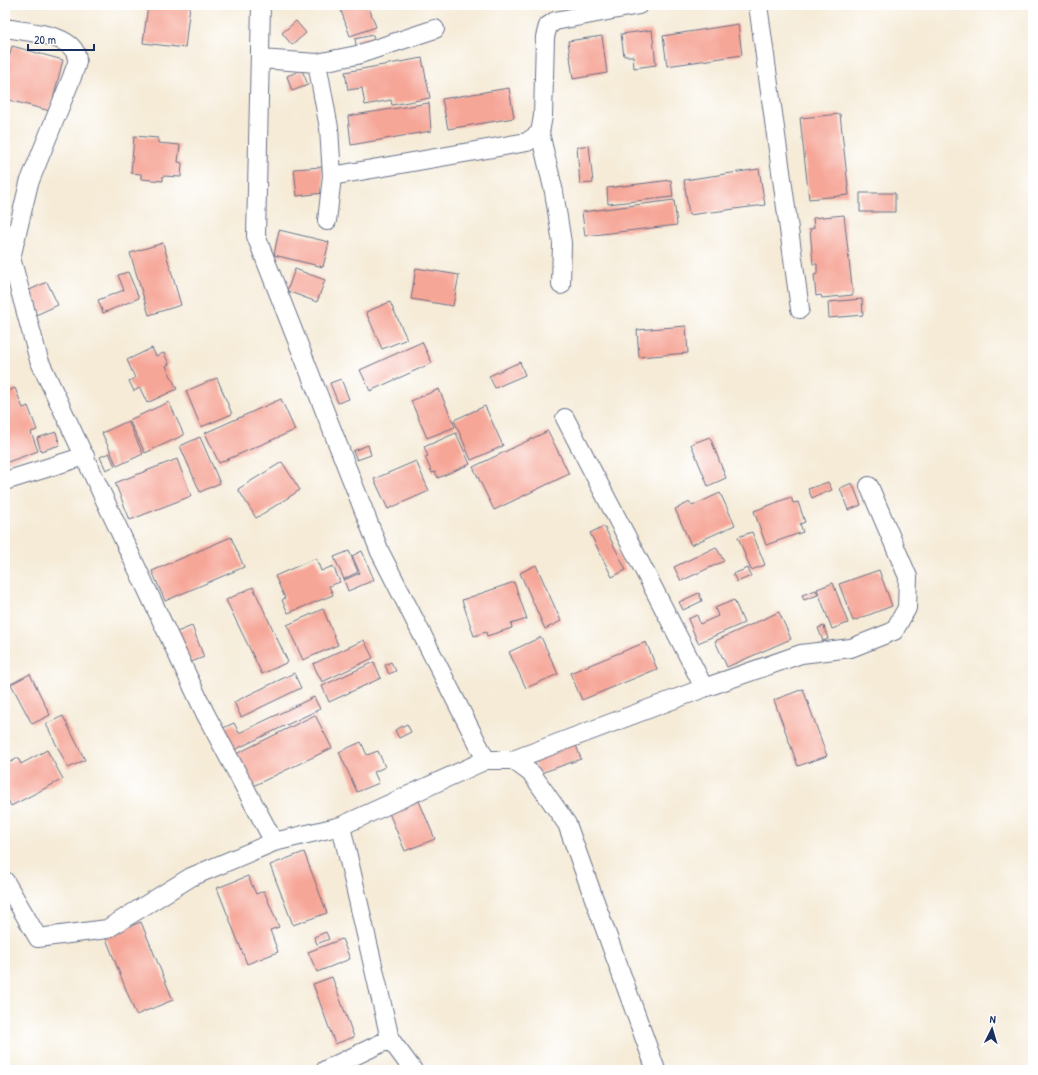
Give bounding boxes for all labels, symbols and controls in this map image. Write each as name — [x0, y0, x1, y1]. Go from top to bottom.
scale bar — [28, 26, 94, 52]
text: 20 m — [34, 31, 56, 48]
north arrow — [972, 1009, 1012, 1049]
text: N — [989, 1012, 997, 1026]

